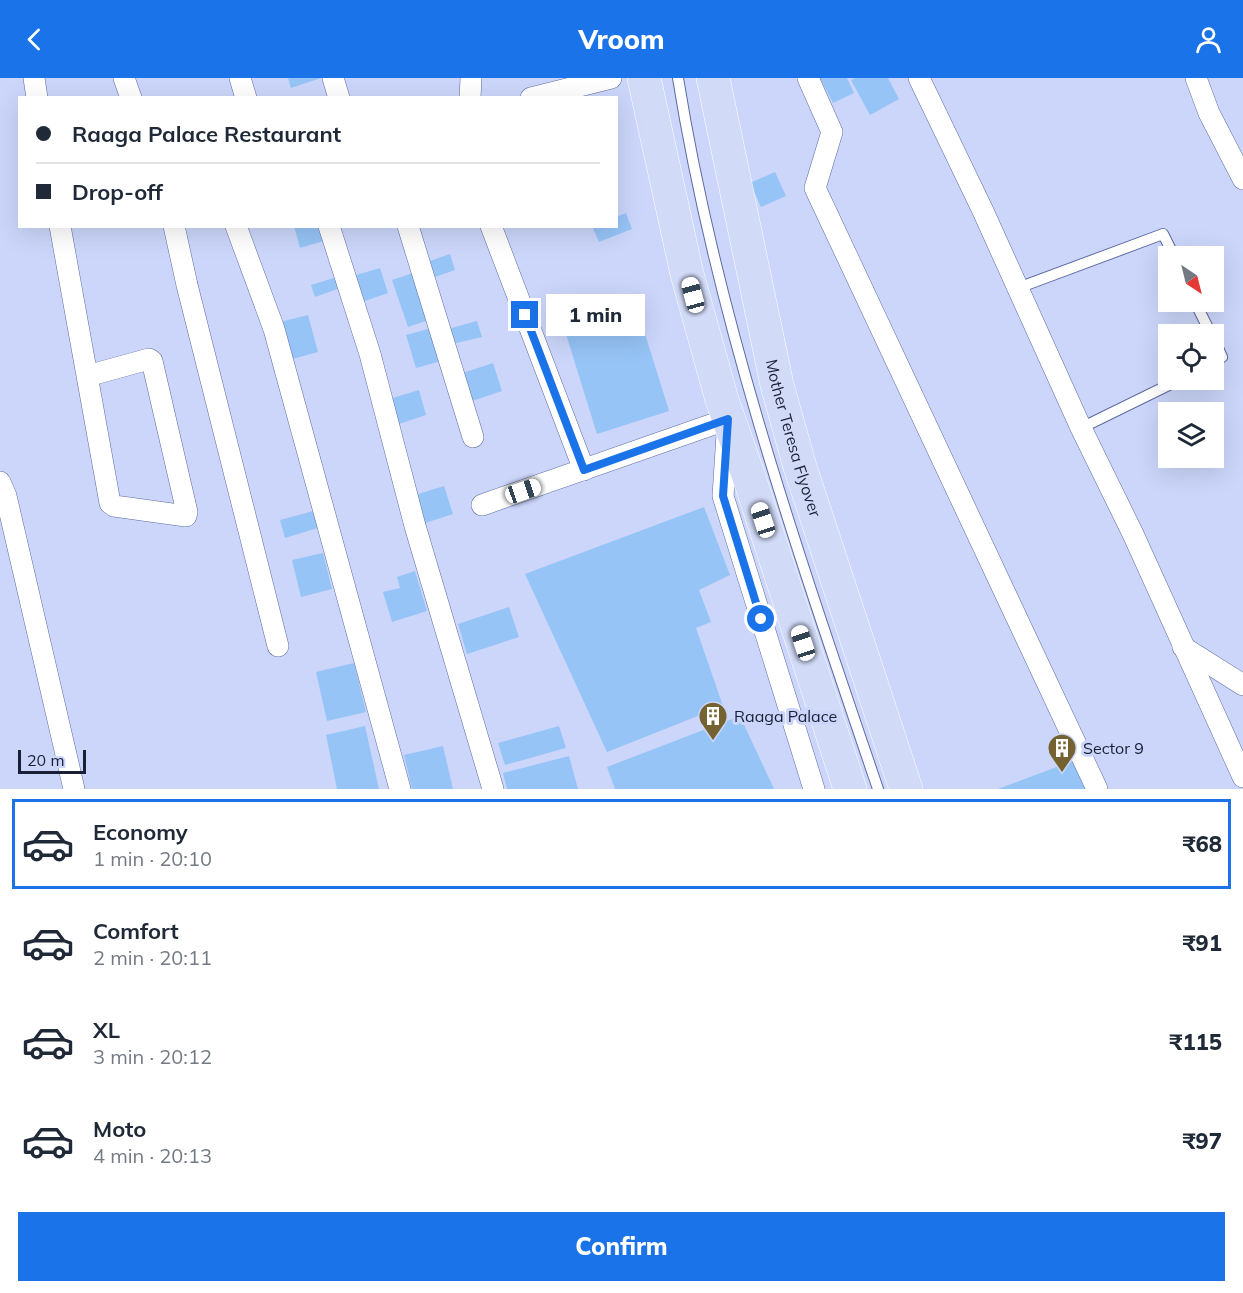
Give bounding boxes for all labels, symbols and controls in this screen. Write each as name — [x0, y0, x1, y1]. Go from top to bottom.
text: Vroom — [578, 22, 665, 56]
icon: back — [18, 23, 51, 56]
icon: person — [1192, 23, 1225, 56]
text: Raaga Palace Restaurant — [72, 120, 341, 148]
text: Drop-off — [72, 178, 163, 206]
north arrow — [1158, 246, 1224, 312]
map controls — [1158, 246, 1224, 468]
car — [680, 275, 706, 315]
callout: 1 min — [546, 294, 645, 336]
route end — [511, 301, 538, 328]
text: 1 min — [569, 302, 622, 327]
button: locate — [1158, 324, 1224, 390]
street label: Mother Teresa Flyover — [762, 357, 826, 519]
button: layers — [1158, 402, 1224, 468]
car — [503, 477, 543, 505]
car — [749, 500, 777, 540]
route start — [747, 605, 774, 632]
car — [789, 623, 817, 663]
building icon: Raaga Palace — [697, 700, 729, 742]
place label: Raaga Palace — [734, 706, 837, 726]
building icon: Sector 9 — [1046, 732, 1078, 774]
place label: Sector 9 — [1083, 738, 1144, 758]
scale bar — [18, 747, 86, 774]
text: 20 m — [27, 750, 64, 770]
icon: car — [21, 817, 75, 871]
text: Economy — [93, 818, 188, 846]
text: ₹68 — [1182, 830, 1222, 858]
text: 1 min · 20:10 — [93, 846, 212, 871]
icon: car — [21, 916, 75, 970]
text: Comfort — [93, 917, 179, 945]
text: ₹91 — [1182, 929, 1222, 957]
text: 2 min · 20:11 — [93, 945, 212, 970]
icon: car — [21, 1015, 75, 1069]
text: XL — [93, 1016, 120, 1044]
text: ₹115 — [1169, 1028, 1222, 1056]
text: 3 min · 20:12 — [93, 1044, 212, 1069]
icon: car — [21, 1114, 75, 1168]
text: Moto — [93, 1115, 146, 1143]
text: ₹97 — [1182, 1127, 1222, 1155]
text: 4 min · 20:13 — [93, 1143, 212, 1168]
button: Confirm — [18, 1212, 1225, 1281]

